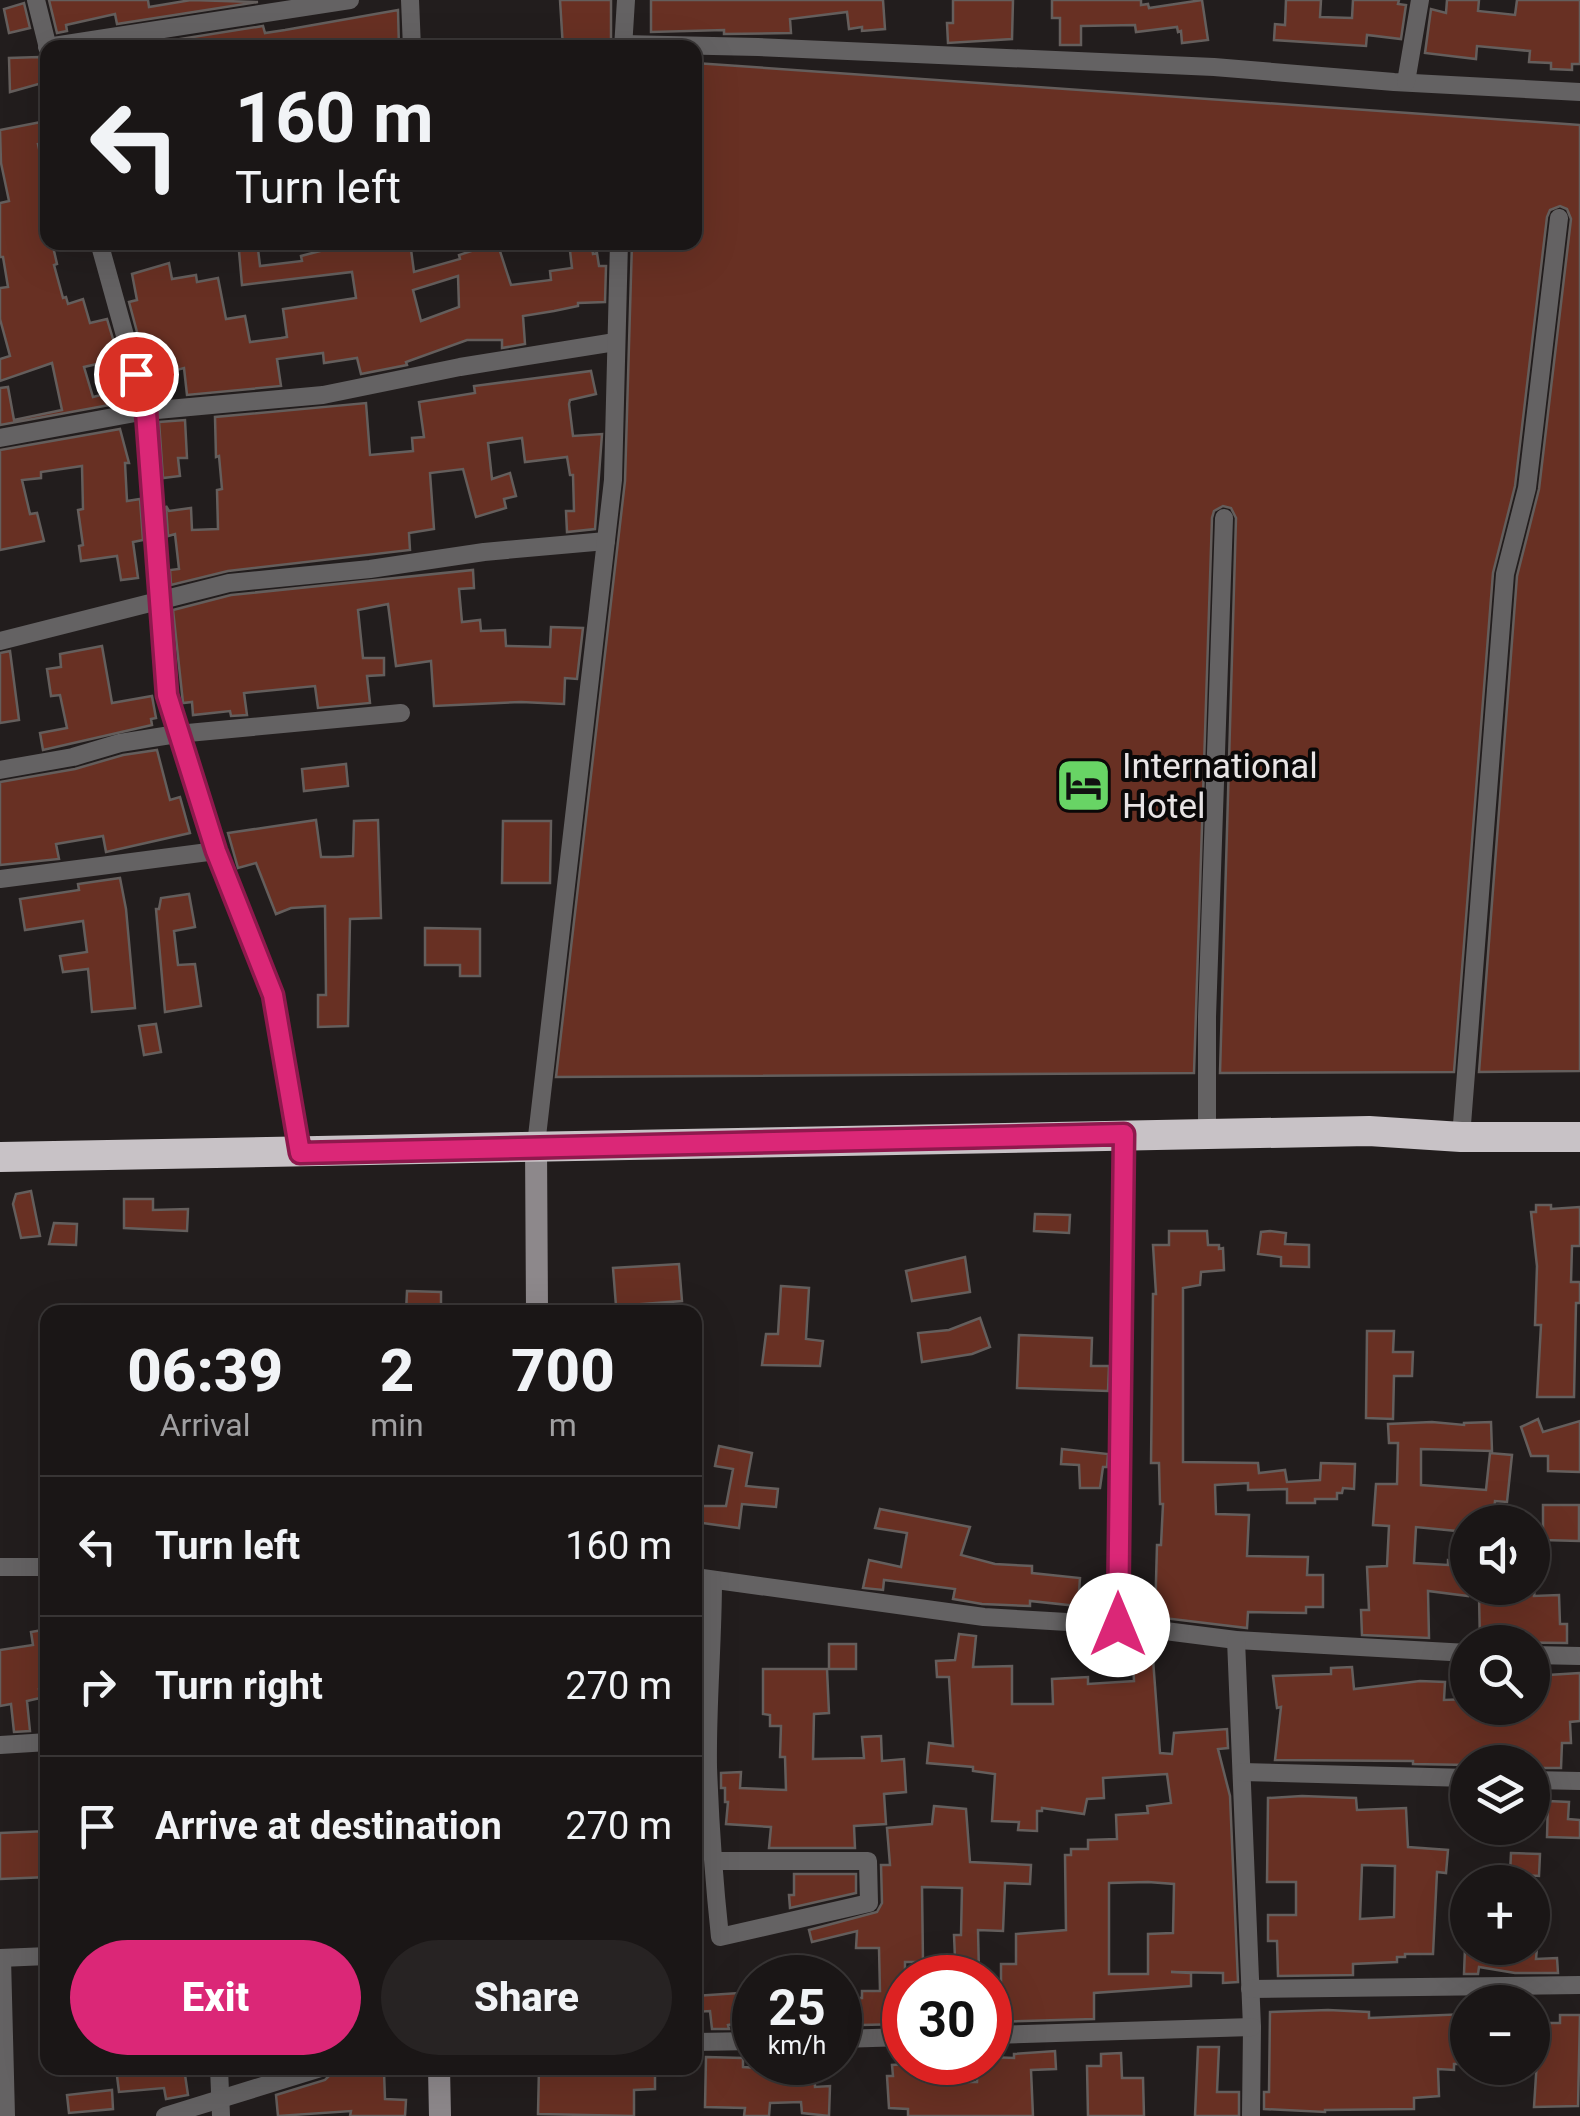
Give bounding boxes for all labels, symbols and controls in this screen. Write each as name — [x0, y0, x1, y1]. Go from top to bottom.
text: 160 m — [235, 77, 434, 159]
icon: left — [70, 80, 200, 210]
text: Turn left — [235, 161, 401, 214]
pin — [94, 332, 179, 417]
icon: arrive — [109, 347, 164, 402]
place label: International Hotel — [1122, 746, 1318, 827]
hotel icon: International Hotel — [1053, 756, 1113, 816]
text: 06:39 — [127, 1335, 283, 1406]
text: 2 — [380, 1335, 414, 1406]
text: 700 — [511, 1335, 615, 1406]
text: Arrival — [160, 1406, 251, 1444]
text: min — [370, 1406, 424, 1444]
text: m — [549, 1406, 577, 1444]
map controls — [1450, 1505, 1550, 2085]
button: sound — [1450, 1505, 1550, 1605]
icon: left — [70, 1519, 125, 1574]
text: Turn left — [155, 1524, 300, 1568]
text: 160 m — [565, 1524, 672, 1568]
position arrow — [1066, 1573, 1170, 1677]
button: search — [1450, 1625, 1550, 1725]
icon: right — [70, 1659, 125, 1714]
text: Turn right — [155, 1664, 323, 1708]
text: 270 m — [565, 1664, 672, 1708]
button: layers — [1450, 1745, 1550, 1845]
icon: arrive — [70, 1799, 125, 1854]
text: Arrive at destination — [155, 1804, 502, 1848]
text: 270 m — [565, 1804, 672, 1848]
button: + — [1450, 1865, 1550, 1965]
button: Exit — [70, 1940, 361, 2055]
button: Share — [381, 1940, 672, 2055]
speed limit sign: 30 — [882, 1955, 1012, 2085]
text: 25 — [768, 1979, 826, 2037]
button: − — [1450, 1985, 1550, 2085]
text: km/h — [768, 2031, 826, 2060]

